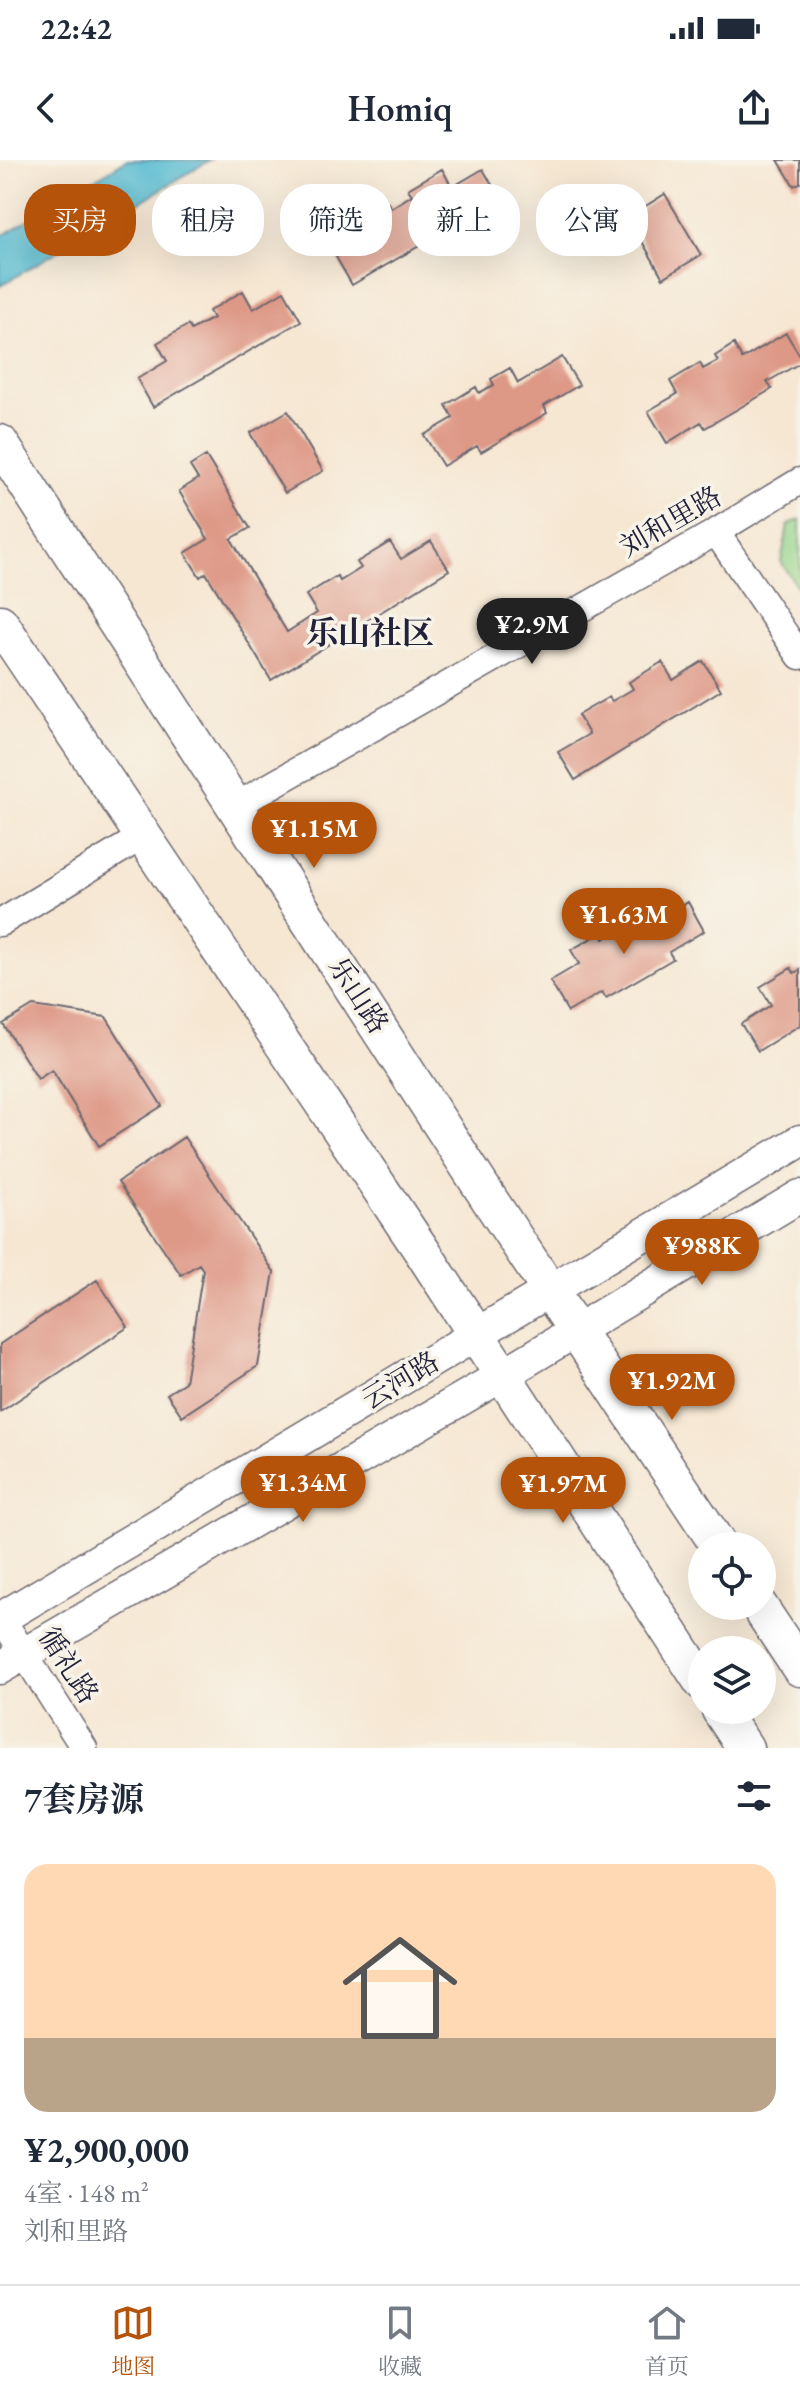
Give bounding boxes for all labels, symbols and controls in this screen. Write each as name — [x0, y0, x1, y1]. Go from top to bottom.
text: 22:42 — [40, 9, 112, 48]
text: Homiq — [348, 85, 452, 132]
icon: back — [24, 86, 68, 130]
icon: share — [732, 86, 776, 130]
chip: 买房 — [24, 184, 136, 256]
chip: 租房 — [152, 184, 264, 256]
chip: 筛选 — [280, 184, 392, 256]
chip: 新上 — [408, 184, 520, 256]
chip: 公寓 — [536, 184, 648, 256]
street label: 刘和里路 — [612, 477, 728, 565]
pin: ¥2.9M — [476, 598, 588, 666]
text: ¥2.9M — [495, 607, 569, 641]
district label: 乐山社区 — [306, 612, 434, 654]
pin: ¥1.15M — [249, 802, 379, 870]
text: ¥1.15M — [270, 811, 358, 845]
pin: ¥1.63M — [559, 888, 689, 956]
text: ¥1.63M — [580, 897, 668, 931]
street label: 乐山路 — [321, 950, 397, 1040]
pin: ¥988K — [646, 1219, 758, 1287]
text: ¥988K — [663, 1228, 741, 1262]
street label: 云河路 — [355, 1343, 445, 1417]
pin: ¥1.92M — [607, 1354, 737, 1422]
text: ¥1.92M — [628, 1363, 716, 1397]
pin: ¥1.34M — [238, 1456, 368, 1524]
pin: ¥1.97M — [498, 1457, 628, 1525]
text: ¥1.34M — [259, 1465, 347, 1499]
text: ¥1.97M — [519, 1466, 607, 1500]
map controls — [688, 1532, 776, 1724]
button: locate — [688, 1532, 776, 1620]
street label: 循礼路 — [31, 1620, 107, 1710]
button: layers — [688, 1636, 776, 1724]
icon: filters — [732, 1774, 776, 1818]
text: 7套房源 — [24, 1777, 144, 1821]
icon: home — [328, 1916, 472, 2060]
text: ¥2,900,000 — [24, 2128, 189, 2172]
text: 4室 · 148 m² — [24, 2176, 149, 2210]
text: 刘和里路 — [24, 2214, 128, 2248]
tab: 地图 — [111, 2301, 155, 2381]
tab: 收藏 — [378, 2301, 422, 2381]
tab: 首页 — [645, 2301, 689, 2381]

